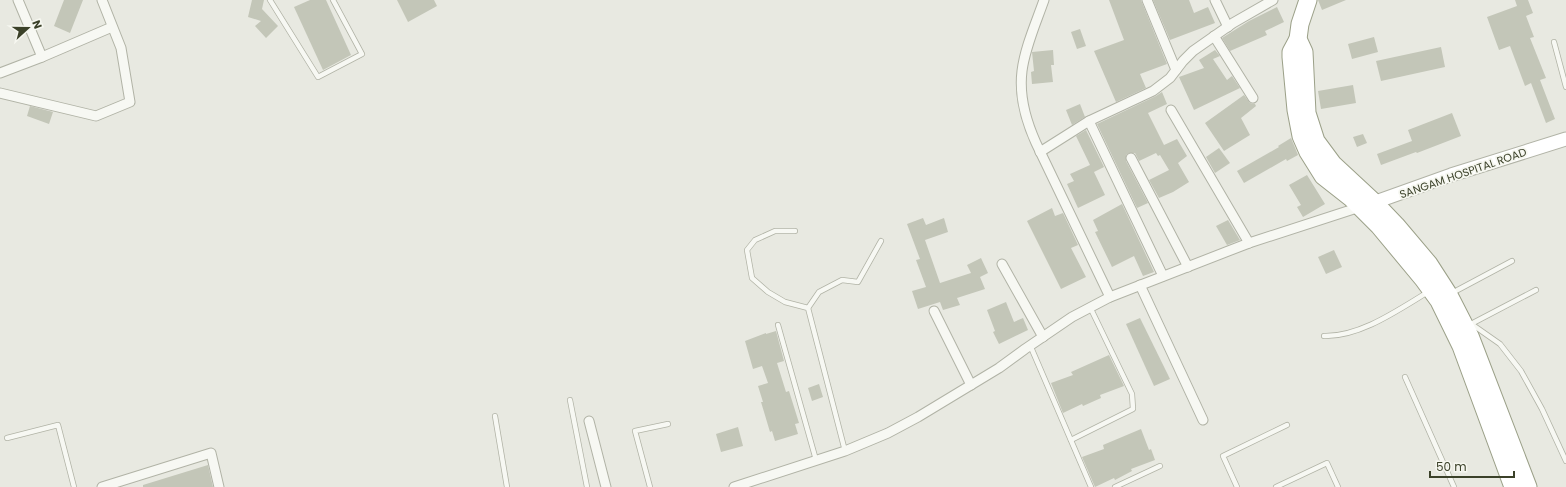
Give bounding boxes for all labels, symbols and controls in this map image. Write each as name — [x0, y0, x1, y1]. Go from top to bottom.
north arrow — [8, 8, 48, 48]
text: N — [28, 18, 46, 31]
street label: SANGAM HOSPITAL ROAD — [1397, 144, 1529, 202]
scale bar — [1430, 453, 1514, 479]
text: 50 m — [1436, 458, 1467, 475]

